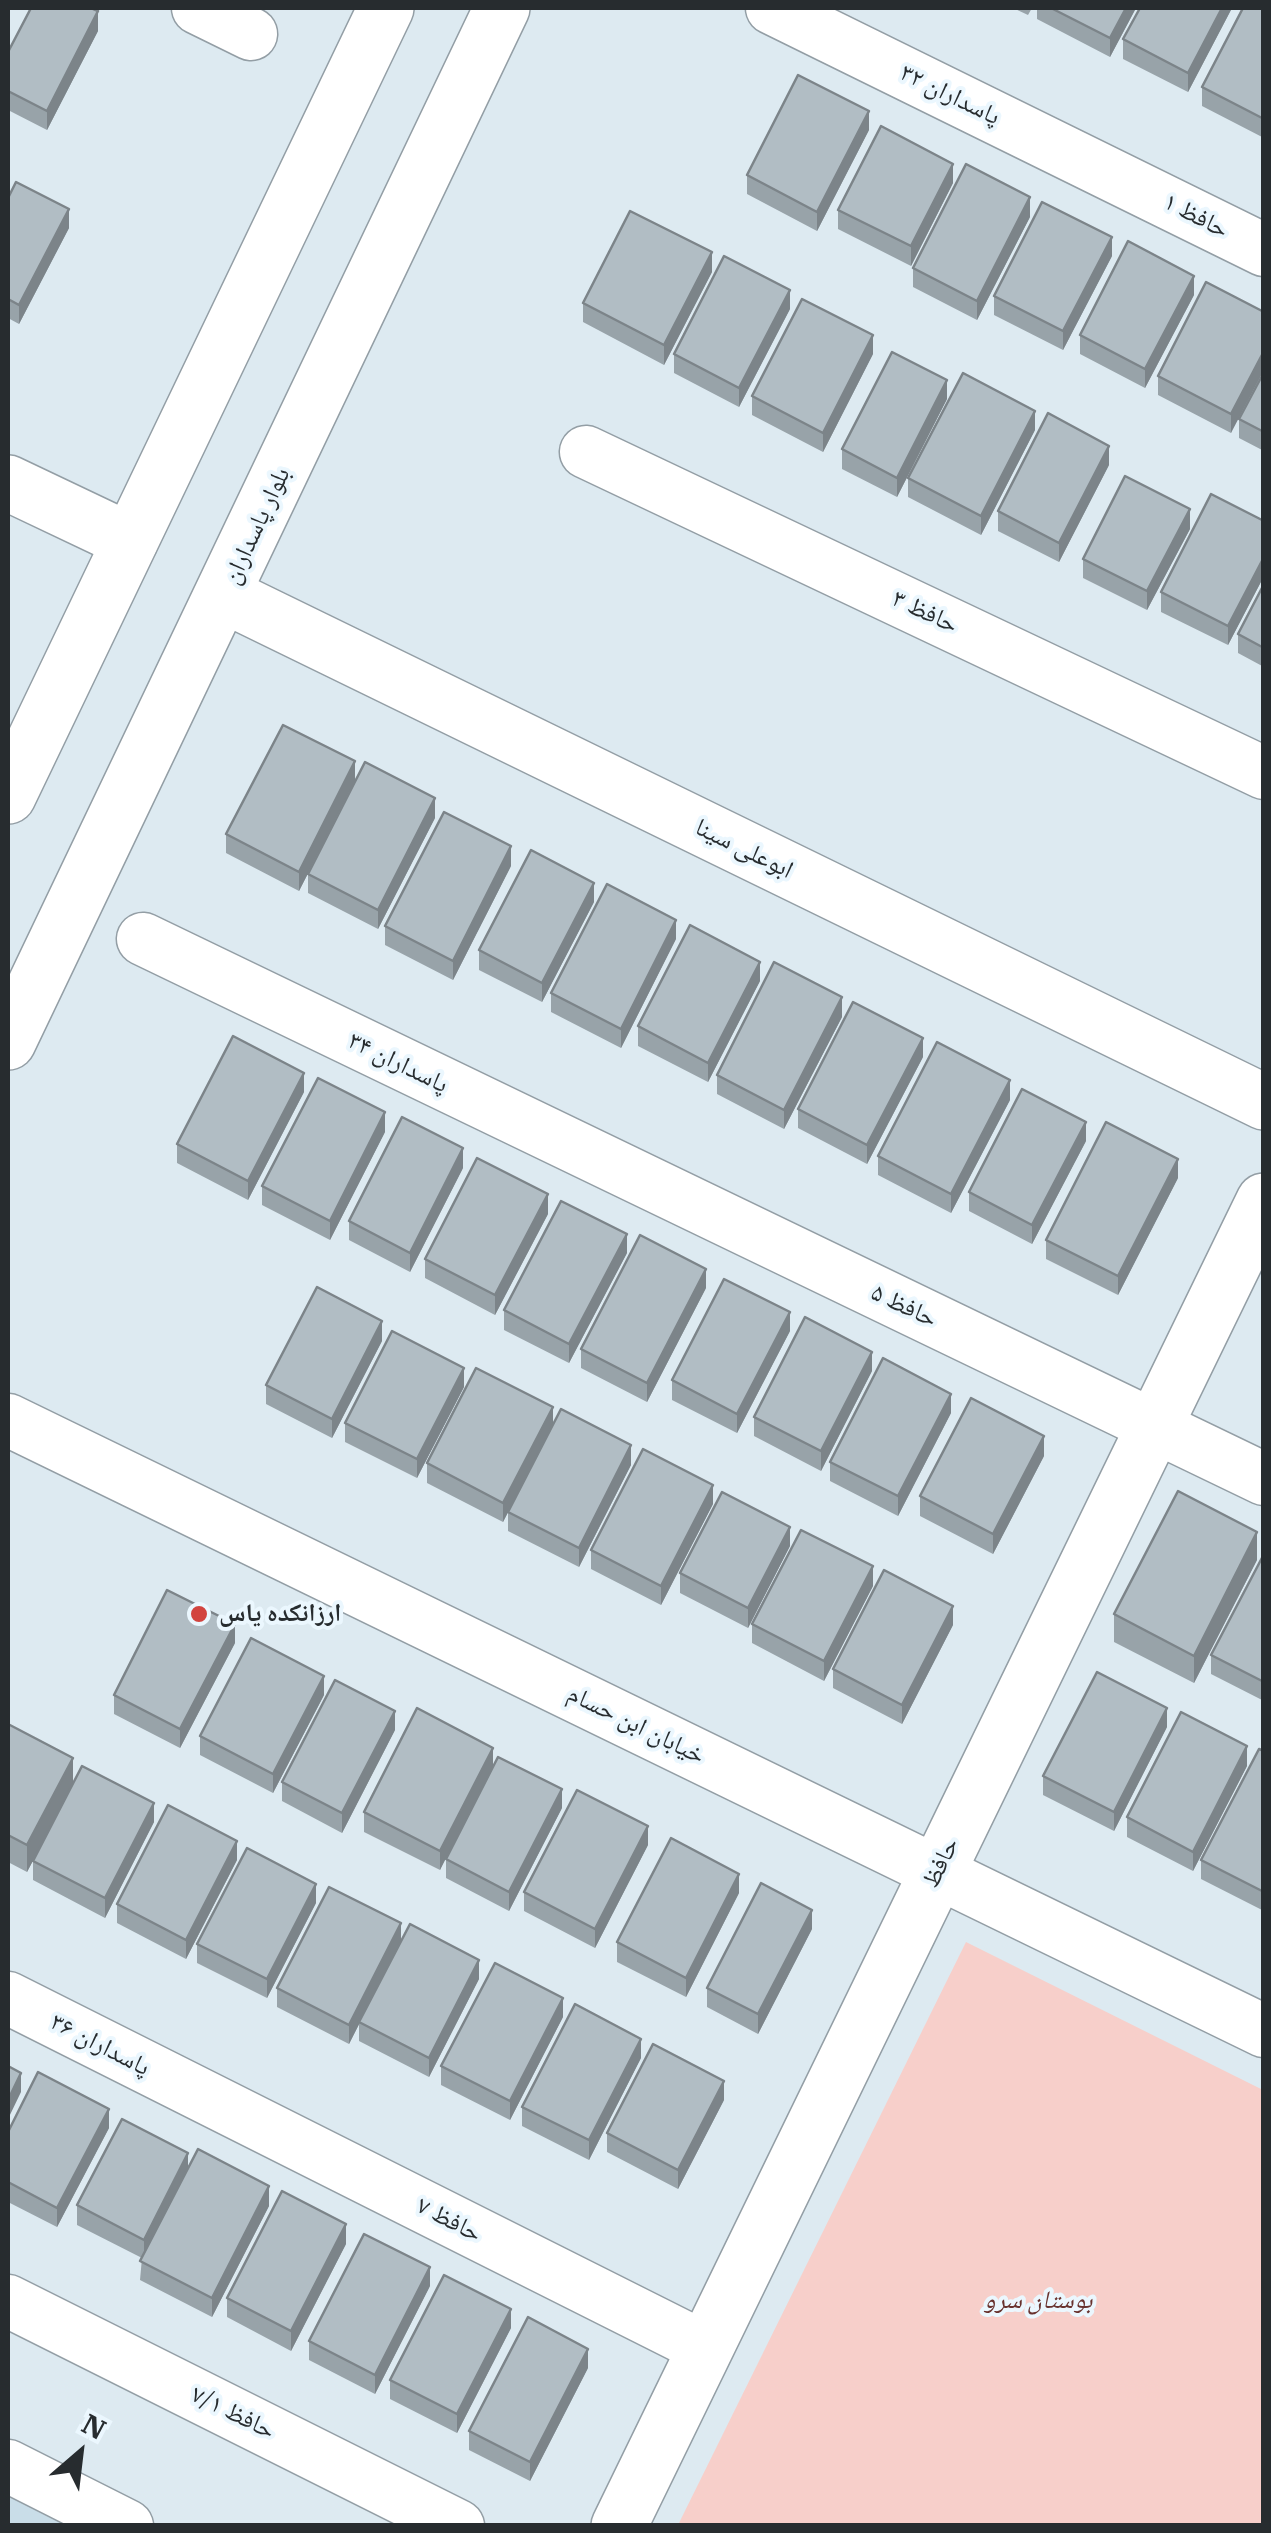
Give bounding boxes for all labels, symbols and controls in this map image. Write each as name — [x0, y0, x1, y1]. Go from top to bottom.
street label: پاسداران ۳۲ — [895, 58, 1005, 132]
street label: حافظ ۱ — [1158, 187, 1234, 245]
street label: بلوار پاسداران — [217, 463, 297, 589]
street label: حافظ ۳ — [887, 584, 963, 640]
street label: ابوعلی سینا — [690, 812, 798, 886]
street label: پاسداران ۳۴ — [343, 1026, 453, 1100]
street label: حافظ ۵ — [866, 1278, 942, 1334]
place label: ارزانکده یاس — [219, 1599, 341, 1629]
marker: ارزانکده یاس — [188, 1603, 210, 1625]
street label: خیابان ابن حسام — [562, 1679, 710, 1771]
street label: حافظ — [916, 1833, 966, 1893]
street label: پاسداران ۳۶ — [45, 2007, 155, 2083]
street label: حافظ ۷ — [411, 2191, 487, 2249]
park label: بوستان سرو — [984, 2286, 1092, 2316]
street label: حافظ ۷/۱ — [186, 2380, 280, 2446]
north arrow — [30, 2403, 130, 2503]
text: N — [76, 2405, 113, 2448]

